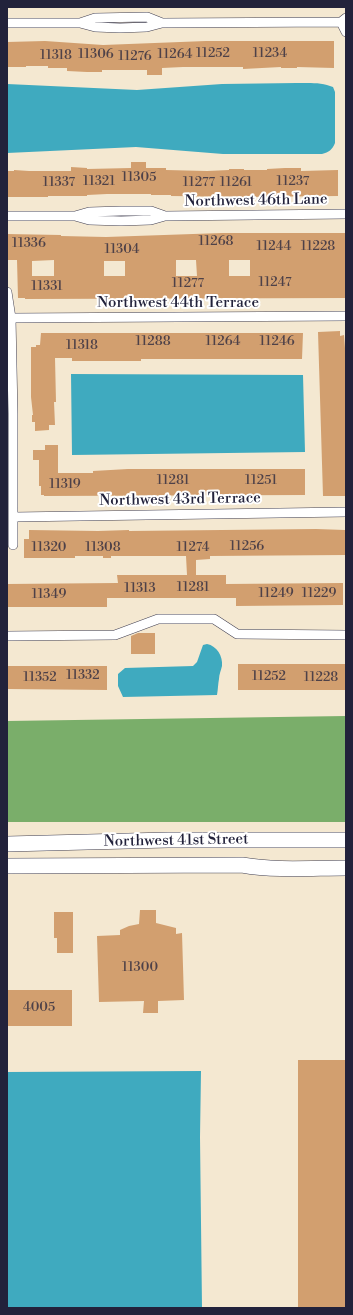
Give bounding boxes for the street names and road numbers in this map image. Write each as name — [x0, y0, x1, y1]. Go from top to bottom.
street label: Northwest 46th Lane — [184, 191, 328, 211]
street label: Northwest 44th Terrace — [97, 294, 259, 312]
street label: Northwest 43rd Terrace — [99, 490, 261, 510]
street label: Northwest 41st Street — [103, 831, 249, 851]

